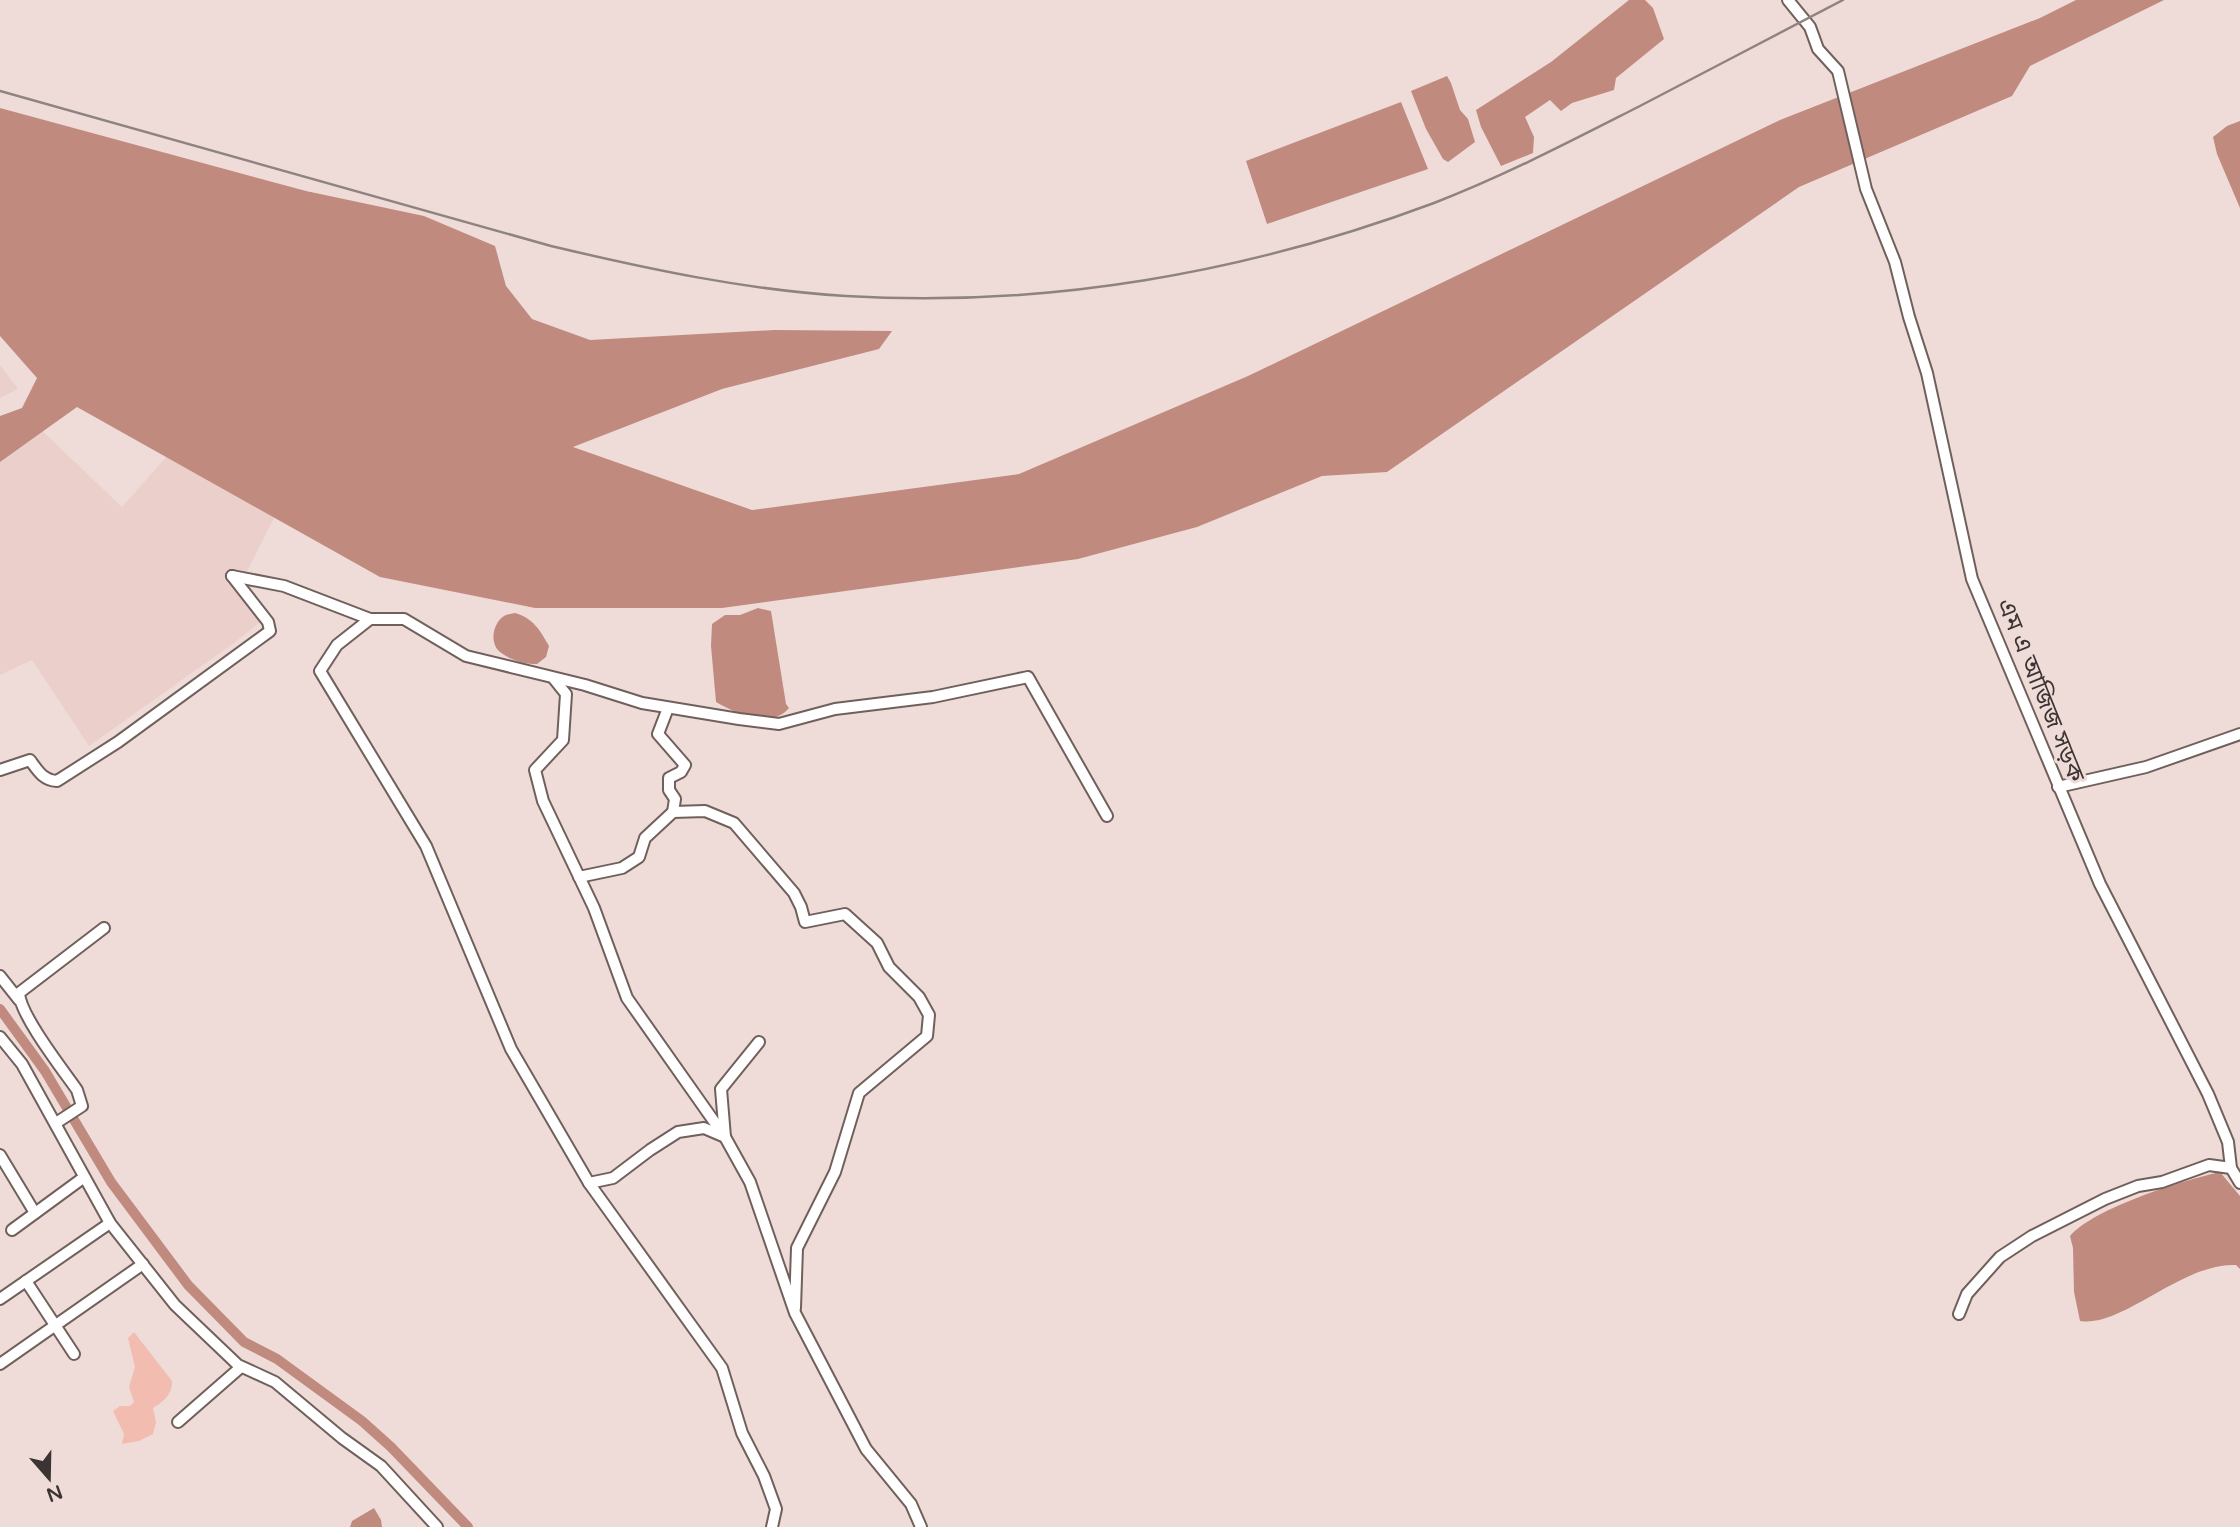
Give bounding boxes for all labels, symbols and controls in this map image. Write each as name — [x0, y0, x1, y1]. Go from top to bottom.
street label: এম এ আজিজ সড়ক — [1990, 594, 2091, 787]
north arrow — [14, 1443, 84, 1513]
text: N — [44, 1480, 65, 1506]

